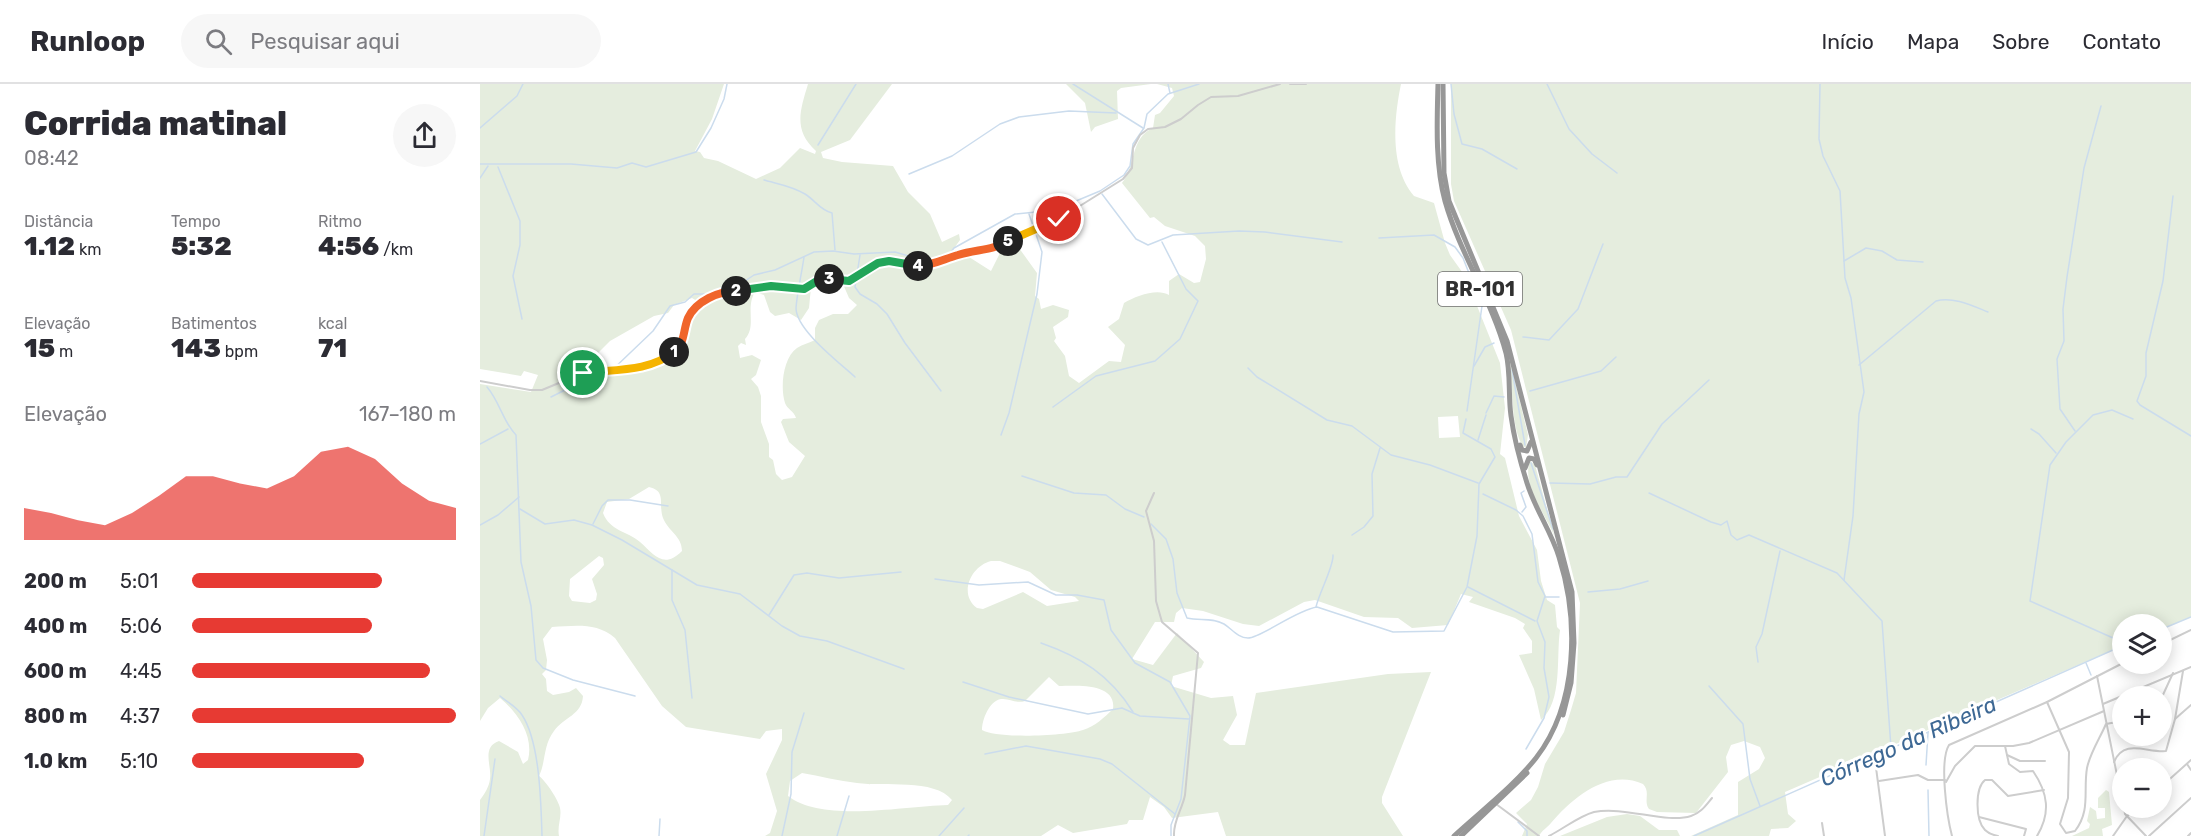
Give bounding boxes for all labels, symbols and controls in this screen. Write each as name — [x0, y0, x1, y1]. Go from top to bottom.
search box — [181, 14, 601, 68]
text: Runloop — [30, 25, 145, 58]
icon: search — [202, 25, 235, 58]
text: Pesquisar aqui — [250, 28, 400, 55]
text: Início — [1822, 29, 1874, 54]
text: Mapa — [1907, 29, 1959, 54]
text: Sobre — [1992, 29, 2049, 54]
text: Contato — [2082, 29, 2161, 54]
text: Corrida matinal — [24, 104, 287, 143]
button: share — [393, 104, 456, 167]
text: 08:42 — [24, 146, 79, 170]
pin — [1033, 193, 1084, 244]
icon: check — [1042, 202, 1075, 235]
text: Distância — [24, 212, 93, 231]
text: Tempo — [171, 212, 221, 231]
text: Ritmo — [318, 212, 362, 231]
pin: 5 — [993, 226, 1023, 256]
text: 1.12 — [24, 231, 75, 262]
text: 5:32 — [171, 231, 232, 262]
text: 4:56 — [318, 231, 379, 262]
text: 5 — [1003, 231, 1013, 250]
text: km — [75, 240, 102, 259]
text: /km — [379, 240, 413, 259]
pin: 4 — [903, 251, 933, 281]
text: 4 — [913, 256, 923, 275]
pin: 3 — [814, 264, 844, 294]
text: 3 — [824, 269, 834, 288]
road number: BR-101 — [1438, 272, 1522, 306]
pin: 2 — [721, 276, 751, 306]
text: 2 — [731, 281, 741, 300]
text: Elevação — [24, 314, 90, 333]
text: Batimentos — [171, 314, 257, 333]
text: kcal — [318, 314, 347, 333]
text: 15 — [24, 333, 55, 364]
text: 143 — [171, 333, 221, 364]
text: 71 — [318, 333, 347, 364]
pin: 1 — [659, 337, 689, 367]
text: m — [55, 342, 73, 361]
text: bpm — [221, 342, 258, 361]
text: 1 — [670, 342, 678, 361]
pin — [557, 347, 608, 398]
icon: arrive — [566, 356, 599, 389]
text: Elevação — [24, 402, 107, 426]
text: 167–180 m — [359, 402, 456, 426]
text: 200 m — [24, 569, 87, 593]
text: 5:01 — [120, 569, 158, 593]
text: 400 m — [24, 614, 87, 638]
text: 5:06 — [120, 614, 162, 638]
map controls — [2112, 614, 2172, 818]
button: layers — [2112, 614, 2172, 674]
text: 600 m — [24, 659, 87, 683]
text: 4:45 — [120, 659, 162, 683]
button: + — [2112, 686, 2172, 746]
water label: Córrego da Ribeira — [1816, 690, 2001, 793]
text: 800 m — [24, 704, 87, 728]
text: 4:37 — [120, 704, 160, 728]
text: 1.0 km — [24, 749, 87, 773]
text: 5:10 — [120, 749, 158, 773]
button: − — [2112, 758, 2172, 818]

